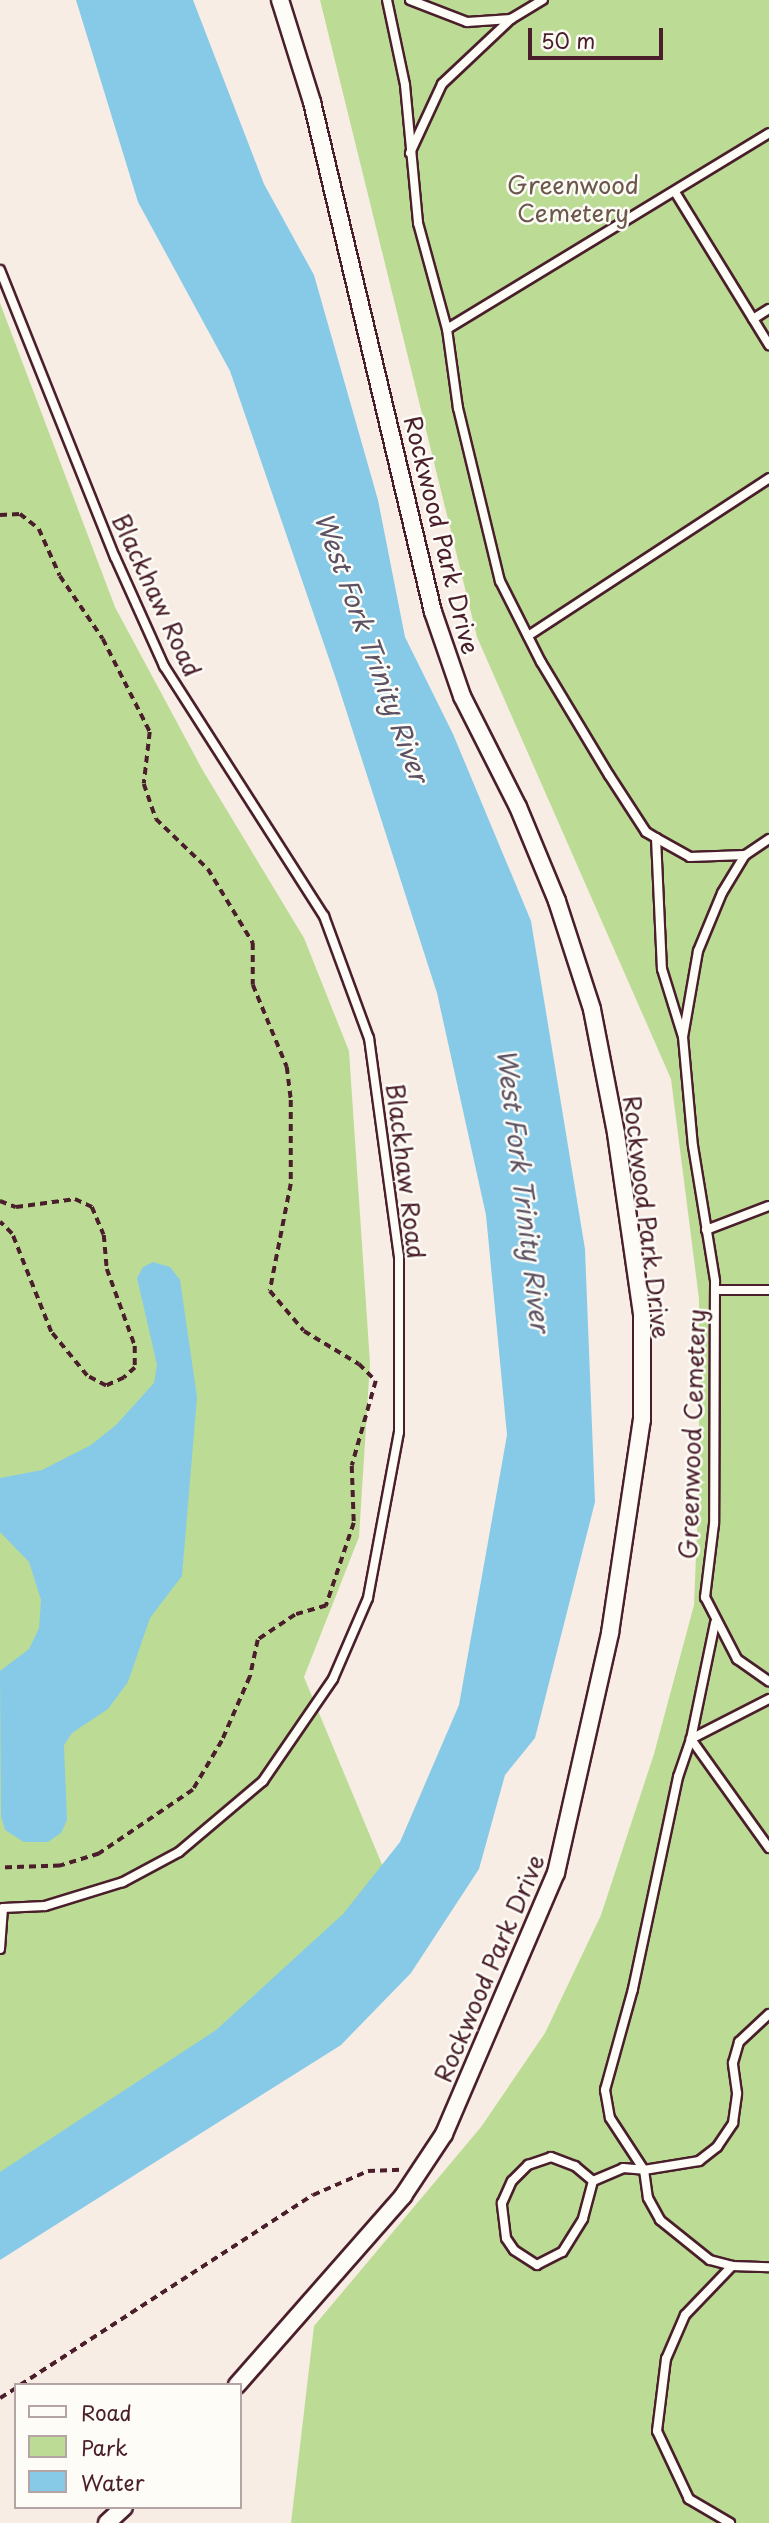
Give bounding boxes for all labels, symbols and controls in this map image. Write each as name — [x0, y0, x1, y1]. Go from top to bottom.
scale bar — [531, 14, 666, 58]
text: 50 m — [541, 24, 595, 56]
park label: Greenwood Cemetery — [507, 171, 639, 227]
street label: Rockwood Park Drive — [398, 412, 486, 658]
water label: West Fork Trinity River — [308, 507, 436, 787]
street label: Blackhaw Road — [106, 508, 208, 682]
water label: West Fork Trinity River — [491, 1045, 557, 1335]
street label: Blackhaw Road — [381, 1081, 431, 1261]
street label: Rockwood Park Drive — [618, 1093, 676, 1341]
street label: Greenwood Cemetery — [673, 1308, 711, 1560]
street label: Rockwood Park Drive — [428, 1849, 550, 2087]
legend — [14, 2383, 242, 2509]
text: Road — [81, 2396, 132, 2428]
text: Park — [81, 2431, 128, 2463]
text: Water — [81, 2466, 144, 2498]

